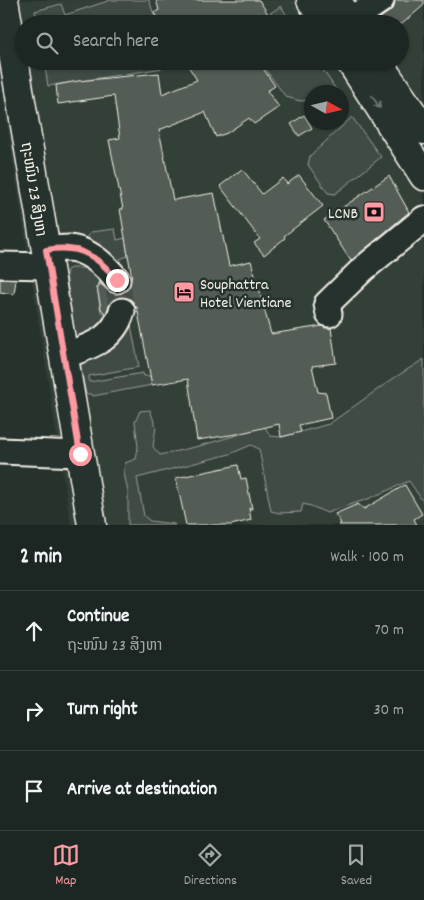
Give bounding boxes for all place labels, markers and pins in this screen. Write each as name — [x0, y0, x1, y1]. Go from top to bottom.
bank icon: LCNB — [362, 200, 386, 224]
place label: LCNB — [328, 203, 358, 226]
place label: Souphattra Hotel Vientiane — [200, 274, 292, 315]
hotel icon: Souphattra Hotel Vientiane — [172, 280, 196, 304]

